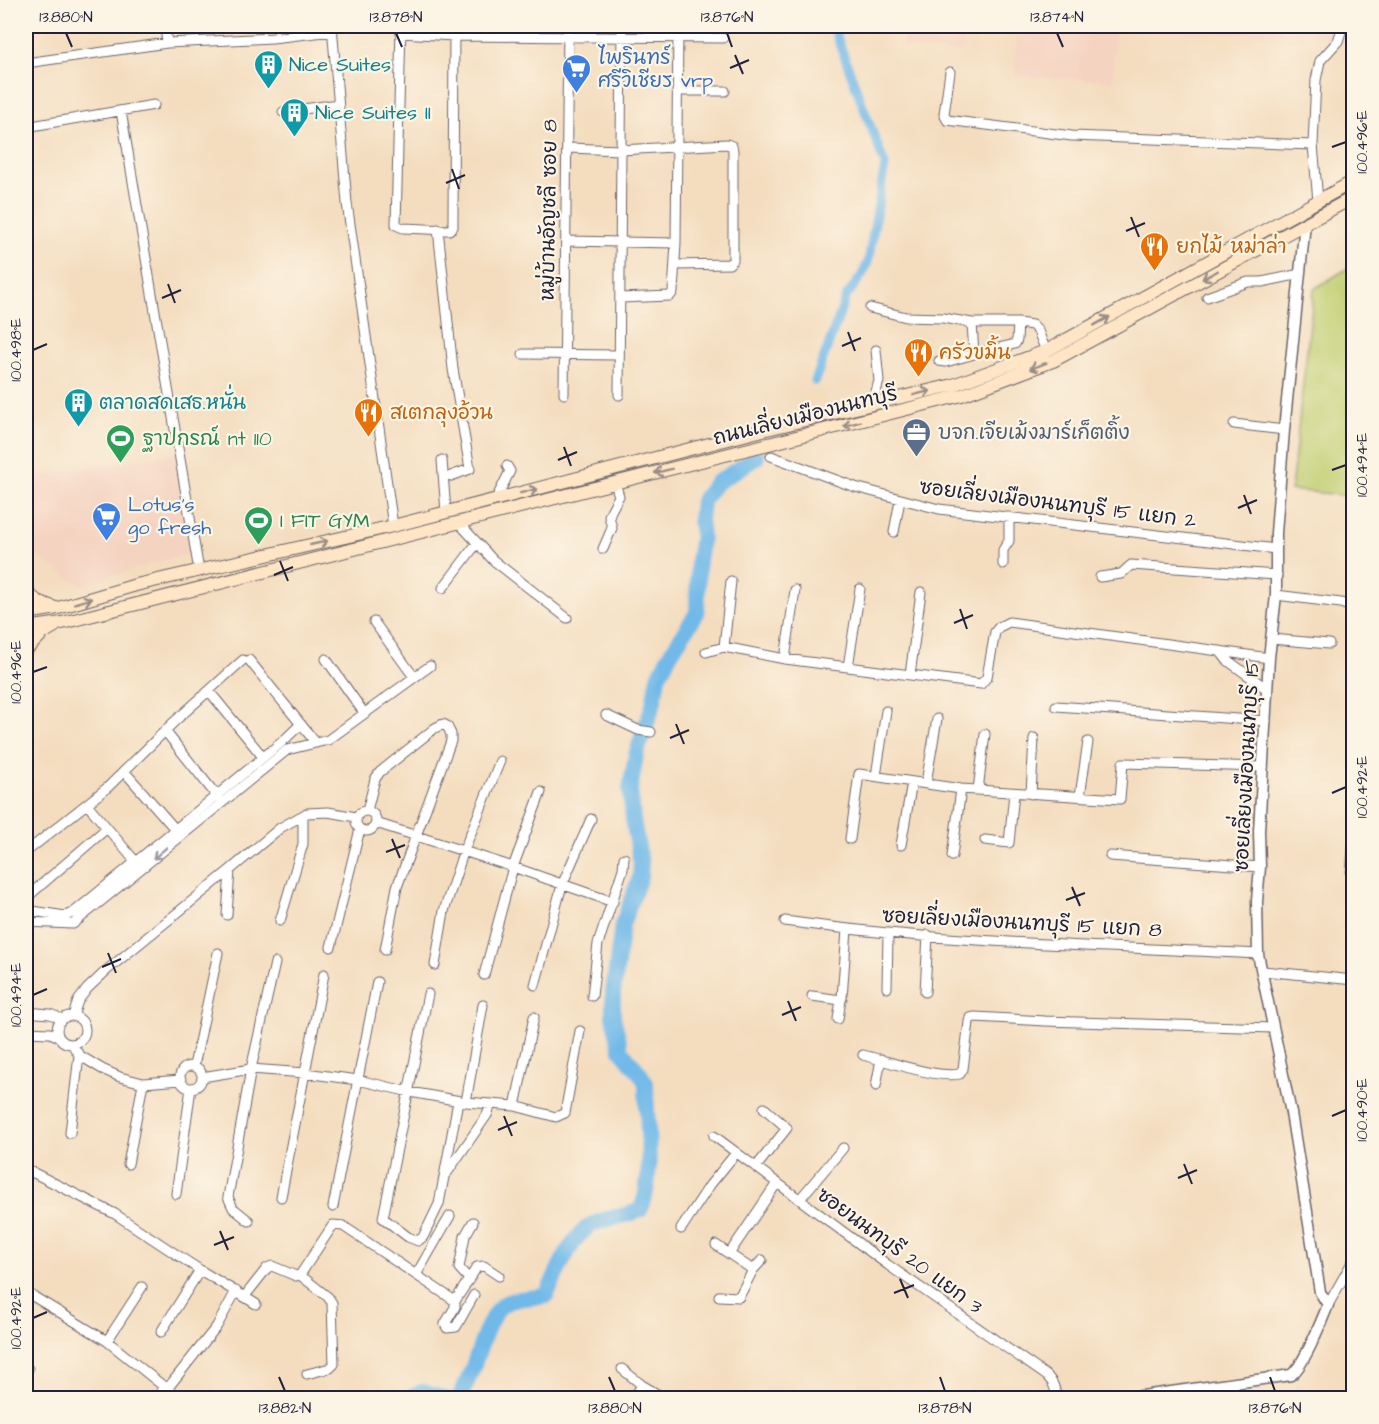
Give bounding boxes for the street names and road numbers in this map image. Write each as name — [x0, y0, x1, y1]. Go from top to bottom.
street label: หมู่บ้านอัญชลี ซอย 8 — [533, 119, 566, 301]
street label: ถนนเลี่ยงเมืองนนทบุรี — [709, 374, 901, 453]
street label: ซอยเลี่ยงเมืองนนทบุรี 15 แยก 2 — [918, 467, 1199, 536]
street label: ซอยเลี่ยงเมืองนนทบุรี 15 — [1221, 659, 1268, 873]
street label: ซอยเลี่ยงเมืองนนทบุรี 15 แยก 8 — [881, 896, 1163, 945]
street label: ซอยนนทบุรี 20 แยก 3 — [810, 1181, 988, 1321]

